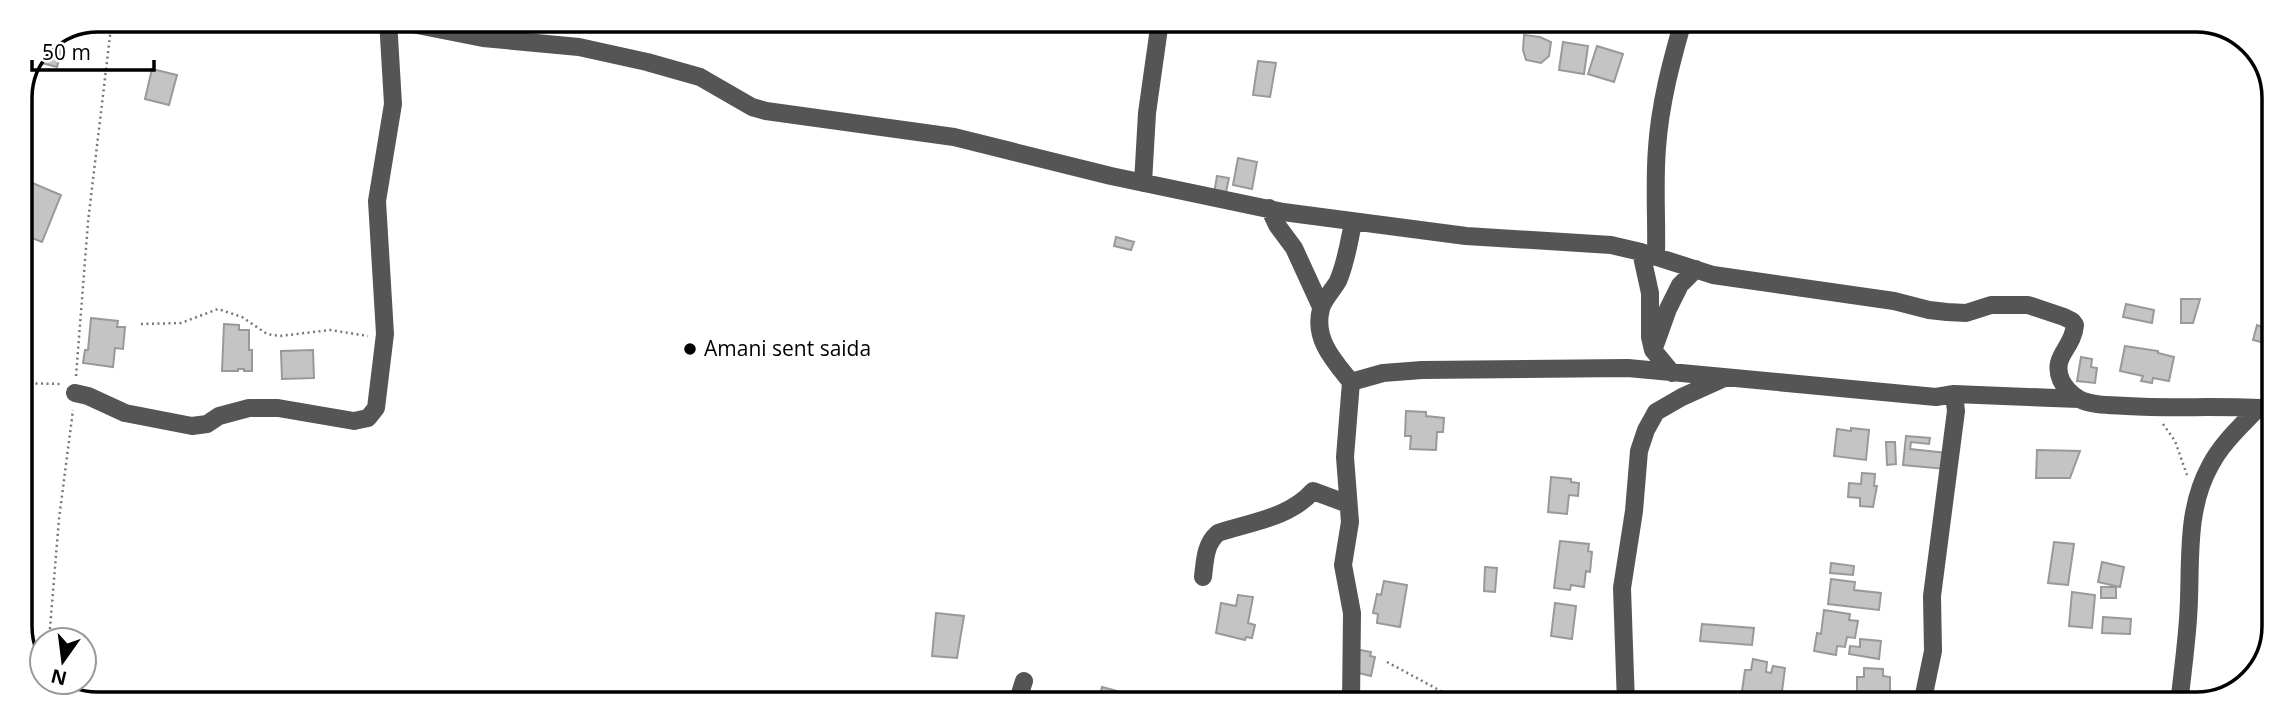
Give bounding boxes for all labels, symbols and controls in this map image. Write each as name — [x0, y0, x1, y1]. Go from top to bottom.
scale bar — [32, 28, 154, 72]
text: 50 m — [42, 38, 91, 66]
place label: Amani sent saida — [704, 334, 871, 362]
marker: Amani sent saida — [682, 341, 698, 357]
north arrow — [28, 626, 98, 696]
text: N — [48, 663, 70, 692]

